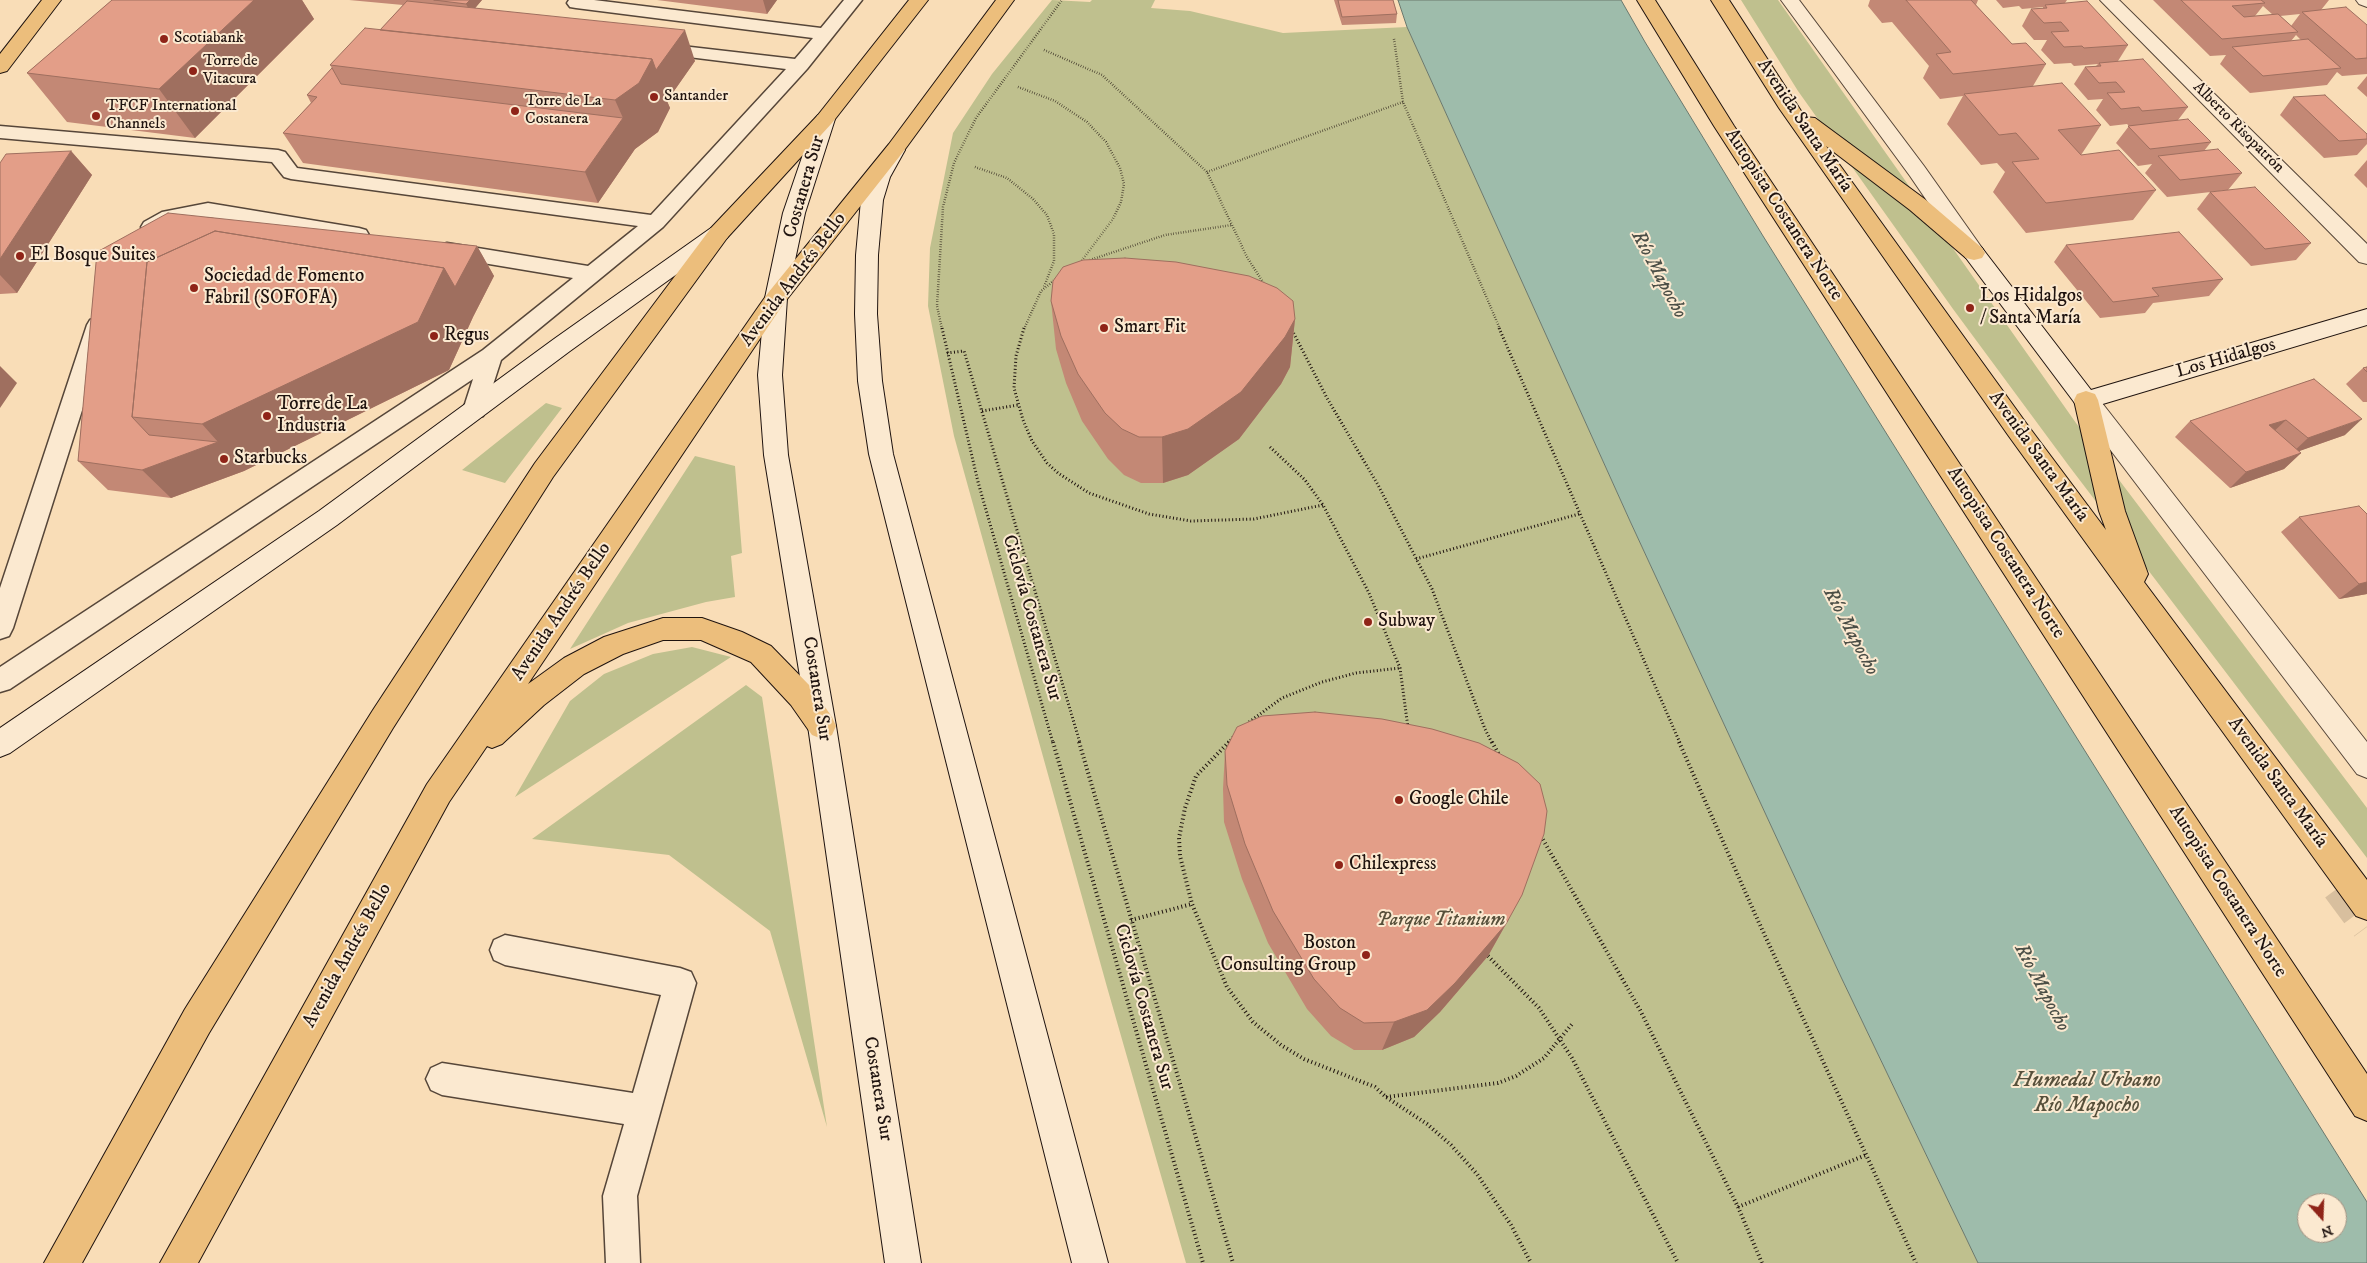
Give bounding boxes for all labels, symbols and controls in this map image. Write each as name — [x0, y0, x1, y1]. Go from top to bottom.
place label: Scotiabank — [174, 29, 244, 49]
marker: Scotiabank — [158, 33, 170, 45]
place label: Torre de Vitacura — [203, 52, 258, 90]
street label: Avenida Santa María — [1751, 55, 1857, 197]
marker: Torre de Vitacura — [187, 65, 199, 77]
street label: Alberto Risopatrón — [2188, 78, 2288, 178]
place label: Santander — [664, 87, 728, 107]
marker: Santander — [648, 91, 660, 103]
place label: Torre de La Costanera — [525, 92, 601, 130]
place label: TFCF International Channels — [106, 97, 237, 135]
marker: Torre de La Costanera — [509, 105, 521, 117]
marker: TFCF International Channels — [90, 110, 102, 122]
street label: Autopista Costanera Norte — [1719, 125, 1847, 305]
street label: Costanera Sur — [779, 133, 831, 241]
street label: Avenida Andrés Bello — [736, 209, 852, 351]
water label: Río Mapocho — [1625, 227, 1691, 323]
place label: El Bosque Suites — [30, 245, 156, 267]
marker: El Bosque Suites — [14, 250, 26, 262]
place label: Sociedad de Fomento Fabril (SOFOFA) — [204, 266, 364, 310]
marker: Sociedad de Fomento Fabril (SOFOFA) — [188, 282, 200, 294]
place label: Los Hidalgos / Santa María — [1980, 286, 2082, 330]
marker: Los Hidalgos / Santa María — [1964, 302, 1976, 314]
place label: Smart Fit — [1114, 317, 1186, 339]
marker: Smart Fit — [1098, 322, 1110, 334]
place label: Regus — [444, 325, 489, 347]
marker: Regus — [428, 330, 440, 342]
street label: Los Hidalgos — [2174, 334, 2278, 384]
street label: Avenida Santa María — [1983, 387, 2093, 527]
place label: Torre de La Industria — [277, 394, 368, 438]
marker: Torre de La Industria — [261, 410, 273, 422]
place label: Starbucks — [234, 448, 307, 470]
marker: Starbucks — [218, 453, 230, 465]
street label: Autopista Costanera Norte — [1941, 463, 2069, 643]
street label: Ciclovía Costanera Sur — [996, 532, 1066, 704]
street label: Avenida Andrés Bello — [507, 539, 617, 685]
water label: Río Mapocho — [1817, 584, 1883, 680]
place label: Subway — [1378, 611, 1435, 633]
marker: Subway — [1362, 616, 1374, 628]
street label: Costanera Sur — [796, 635, 836, 743]
street label: Avenida Santa María — [2222, 713, 2332, 853]
place label: Google Chile — [1409, 789, 1509, 811]
marker: Google Chile — [1393, 794, 1405, 806]
street label: Autopista Costanera Norte — [2163, 802, 2291, 982]
place label: Chilexpress — [1349, 854, 1436, 876]
marker: Chilexpress — [1333, 859, 1345, 871]
street label: Avenida Andrés Bello — [299, 880, 397, 1032]
park label: Parque Titanium — [1377, 910, 1505, 932]
street label: Ciclovía Costanera Sur — [1108, 921, 1178, 1093]
place label: Boston Consulting Group — [1221, 933, 1356, 977]
water label: Río Mapocho — [2008, 940, 2074, 1036]
marker: Boston Consulting Group — [1360, 949, 1372, 961]
street label: Costanera Sur — [857, 1035, 897, 1143]
park label: Humedal Urbano Río Mapocho — [2013, 1068, 2161, 1120]
north arrow — [2297, 1193, 2347, 1243]
text: N — [2318, 1221, 2335, 1242]

